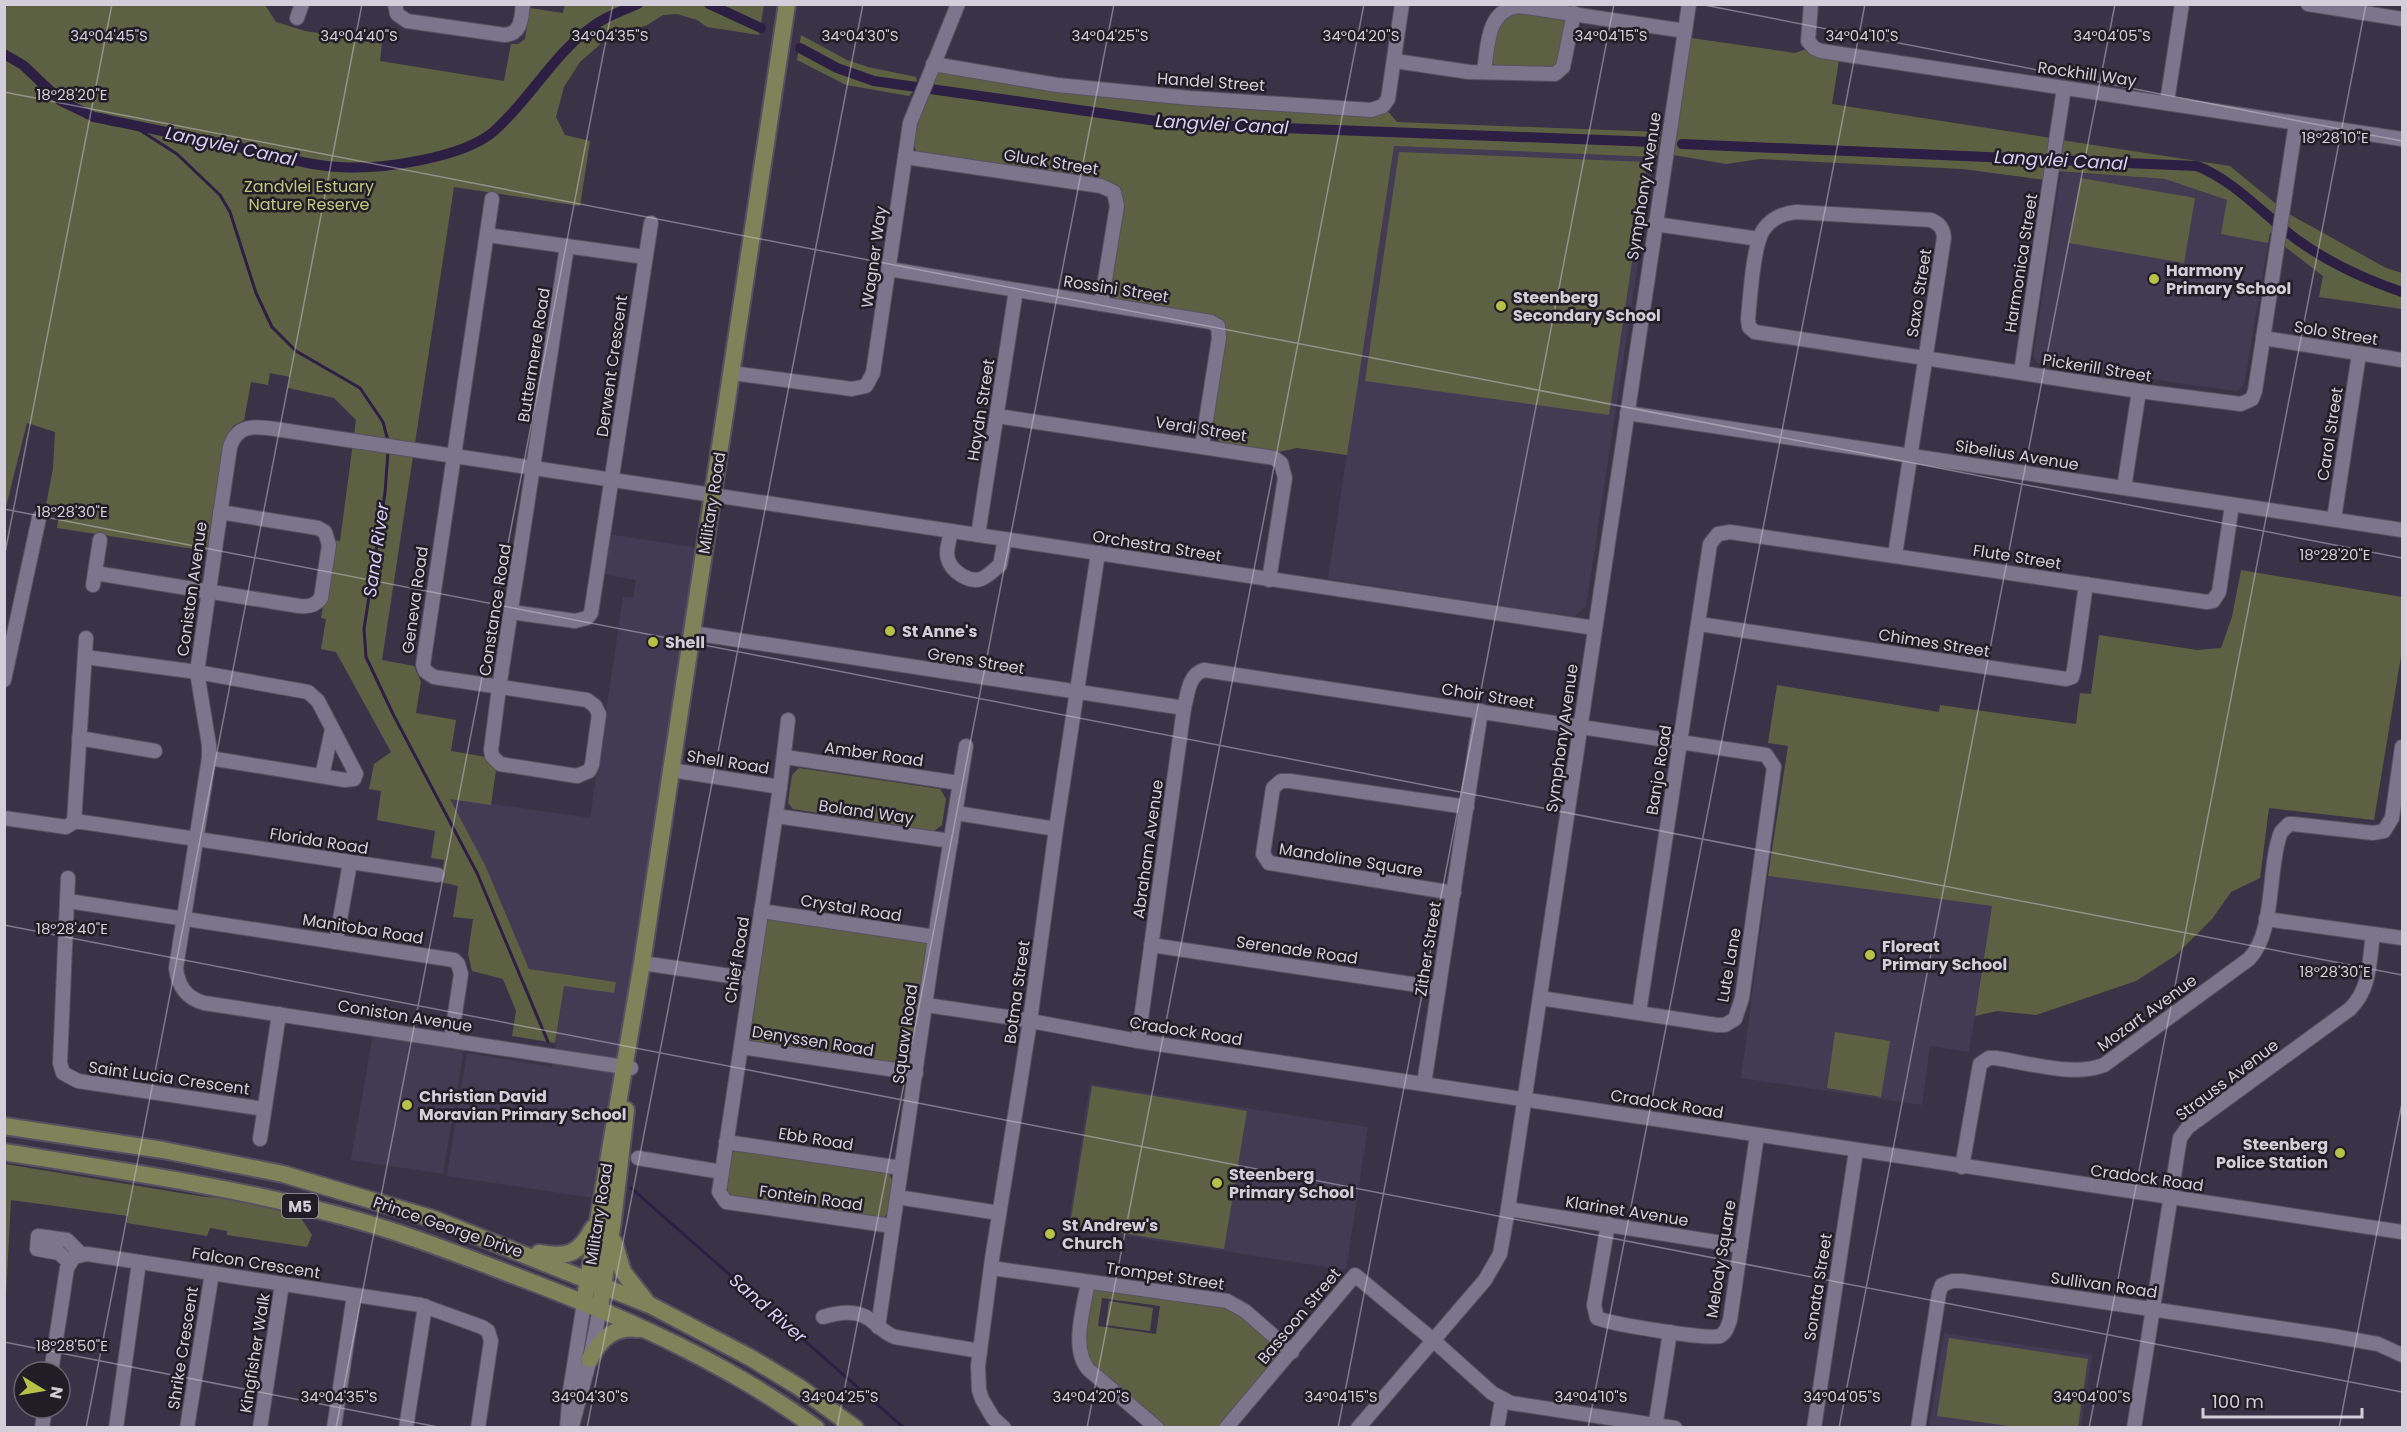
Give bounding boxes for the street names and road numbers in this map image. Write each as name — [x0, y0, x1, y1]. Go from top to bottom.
street label: Rockhill Way — [2036, 56, 2138, 92]
street label: Handel Street — [1156, 67, 1266, 97]
street label: Symphony Avenue — [1621, 110, 1667, 262]
street label: Gluck Street — [1002, 143, 1100, 181]
street label: Harmonica Street — [1999, 192, 2043, 334]
street label: Wagner Way — [855, 204, 893, 310]
street label: Saxo Street — [1901, 247, 1937, 339]
street label: Rossini Street — [1062, 269, 1170, 309]
street label: Buttermere Road — [512, 286, 556, 424]
street label: Derwent Crescent — [591, 293, 633, 438]
street label: Solo Street — [2292, 315, 2380, 351]
street label: Pickerill Street — [2041, 348, 2153, 388]
street label: Haydn Street — [962, 357, 1000, 463]
street label: Carol Street — [2311, 385, 2349, 482]
street label: Verdi Street — [1153, 410, 1249, 448]
street label: Sibelius Avenue — [1954, 434, 2081, 476]
street label: Military Road — [693, 450, 731, 556]
street label: Coniston Avenue — [171, 520, 213, 658]
street label: Orchestra Street — [1091, 524, 1223, 568]
street label: Flute Street — [1971, 539, 2063, 575]
street label: Constance Road — [473, 542, 517, 678]
street label: Geneva Road — [396, 545, 434, 655]
street label: Chimes Street — [1877, 623, 1991, 663]
street label: Grens Street — [926, 642, 1026, 680]
street label: Symphony Avenue — [1540, 662, 1584, 814]
street label: Choir Street — [1440, 677, 1536, 715]
street label: Banjo Road — [1641, 723, 1677, 817]
street label: Amber Road — [823, 736, 925, 772]
street label: Shell Road — [685, 744, 771, 780]
street label: Abraham Avenue — [1127, 778, 1169, 920]
street label: Boland Way — [817, 794, 915, 830]
street label: Florida Road — [268, 822, 370, 860]
street label: Mandoline Square — [1277, 837, 1425, 883]
street label: Crystal Road — [799, 889, 903, 927]
street label: Zither Street — [1409, 900, 1447, 998]
street label: Manitoba Road — [301, 908, 425, 950]
street label: Chief Road — [719, 915, 755, 1005]
street label: Lute Lane — [1711, 926, 1747, 1004]
street label: Serenade Road — [1235, 930, 1359, 970]
street label: Botma Street — [998, 939, 1036, 1045]
street label: Mozart Avenue — [2092, 969, 2202, 1057]
street label: Squaw Road — [887, 983, 923, 1085]
street label: Coniston Avenue — [336, 994, 474, 1038]
street label: Cradock Road — [1128, 1011, 1244, 1051]
street label: Denyssen Road — [750, 1020, 876, 1062]
street label: Strauss Avenue — [2171, 1034, 2283, 1126]
street label: Saint Lucia Crescent — [87, 1055, 251, 1101]
street label: Cradock Road — [1609, 1084, 1725, 1124]
street label: Ebb Road — [777, 1122, 855, 1156]
street label: Cradock Road — [2089, 1159, 2205, 1197]
street label: Military Road — [580, 1161, 618, 1267]
street label: Fontein Road — [758, 1179, 864, 1217]
street label: Klarinet Avenue — [1564, 1190, 1690, 1232]
street label: Prince George Drive — [370, 1191, 526, 1263]
road number: M5 — [282, 1194, 318, 1218]
street label: Melody Square — [1700, 1198, 1742, 1320]
street label: Sonata Street — [1798, 1231, 1838, 1342]
street label: Falcon Crescent — [190, 1242, 322, 1285]
street label: Trompet Street — [1104, 1256, 1226, 1296]
street label: Bassoon Street — [1252, 1263, 1346, 1369]
street label: Sullivan Road — [2049, 1266, 2159, 1304]
street label: Shrike Crescent — [162, 1285, 204, 1411]
street label: Kingfisher Walk — [234, 1291, 276, 1415]

